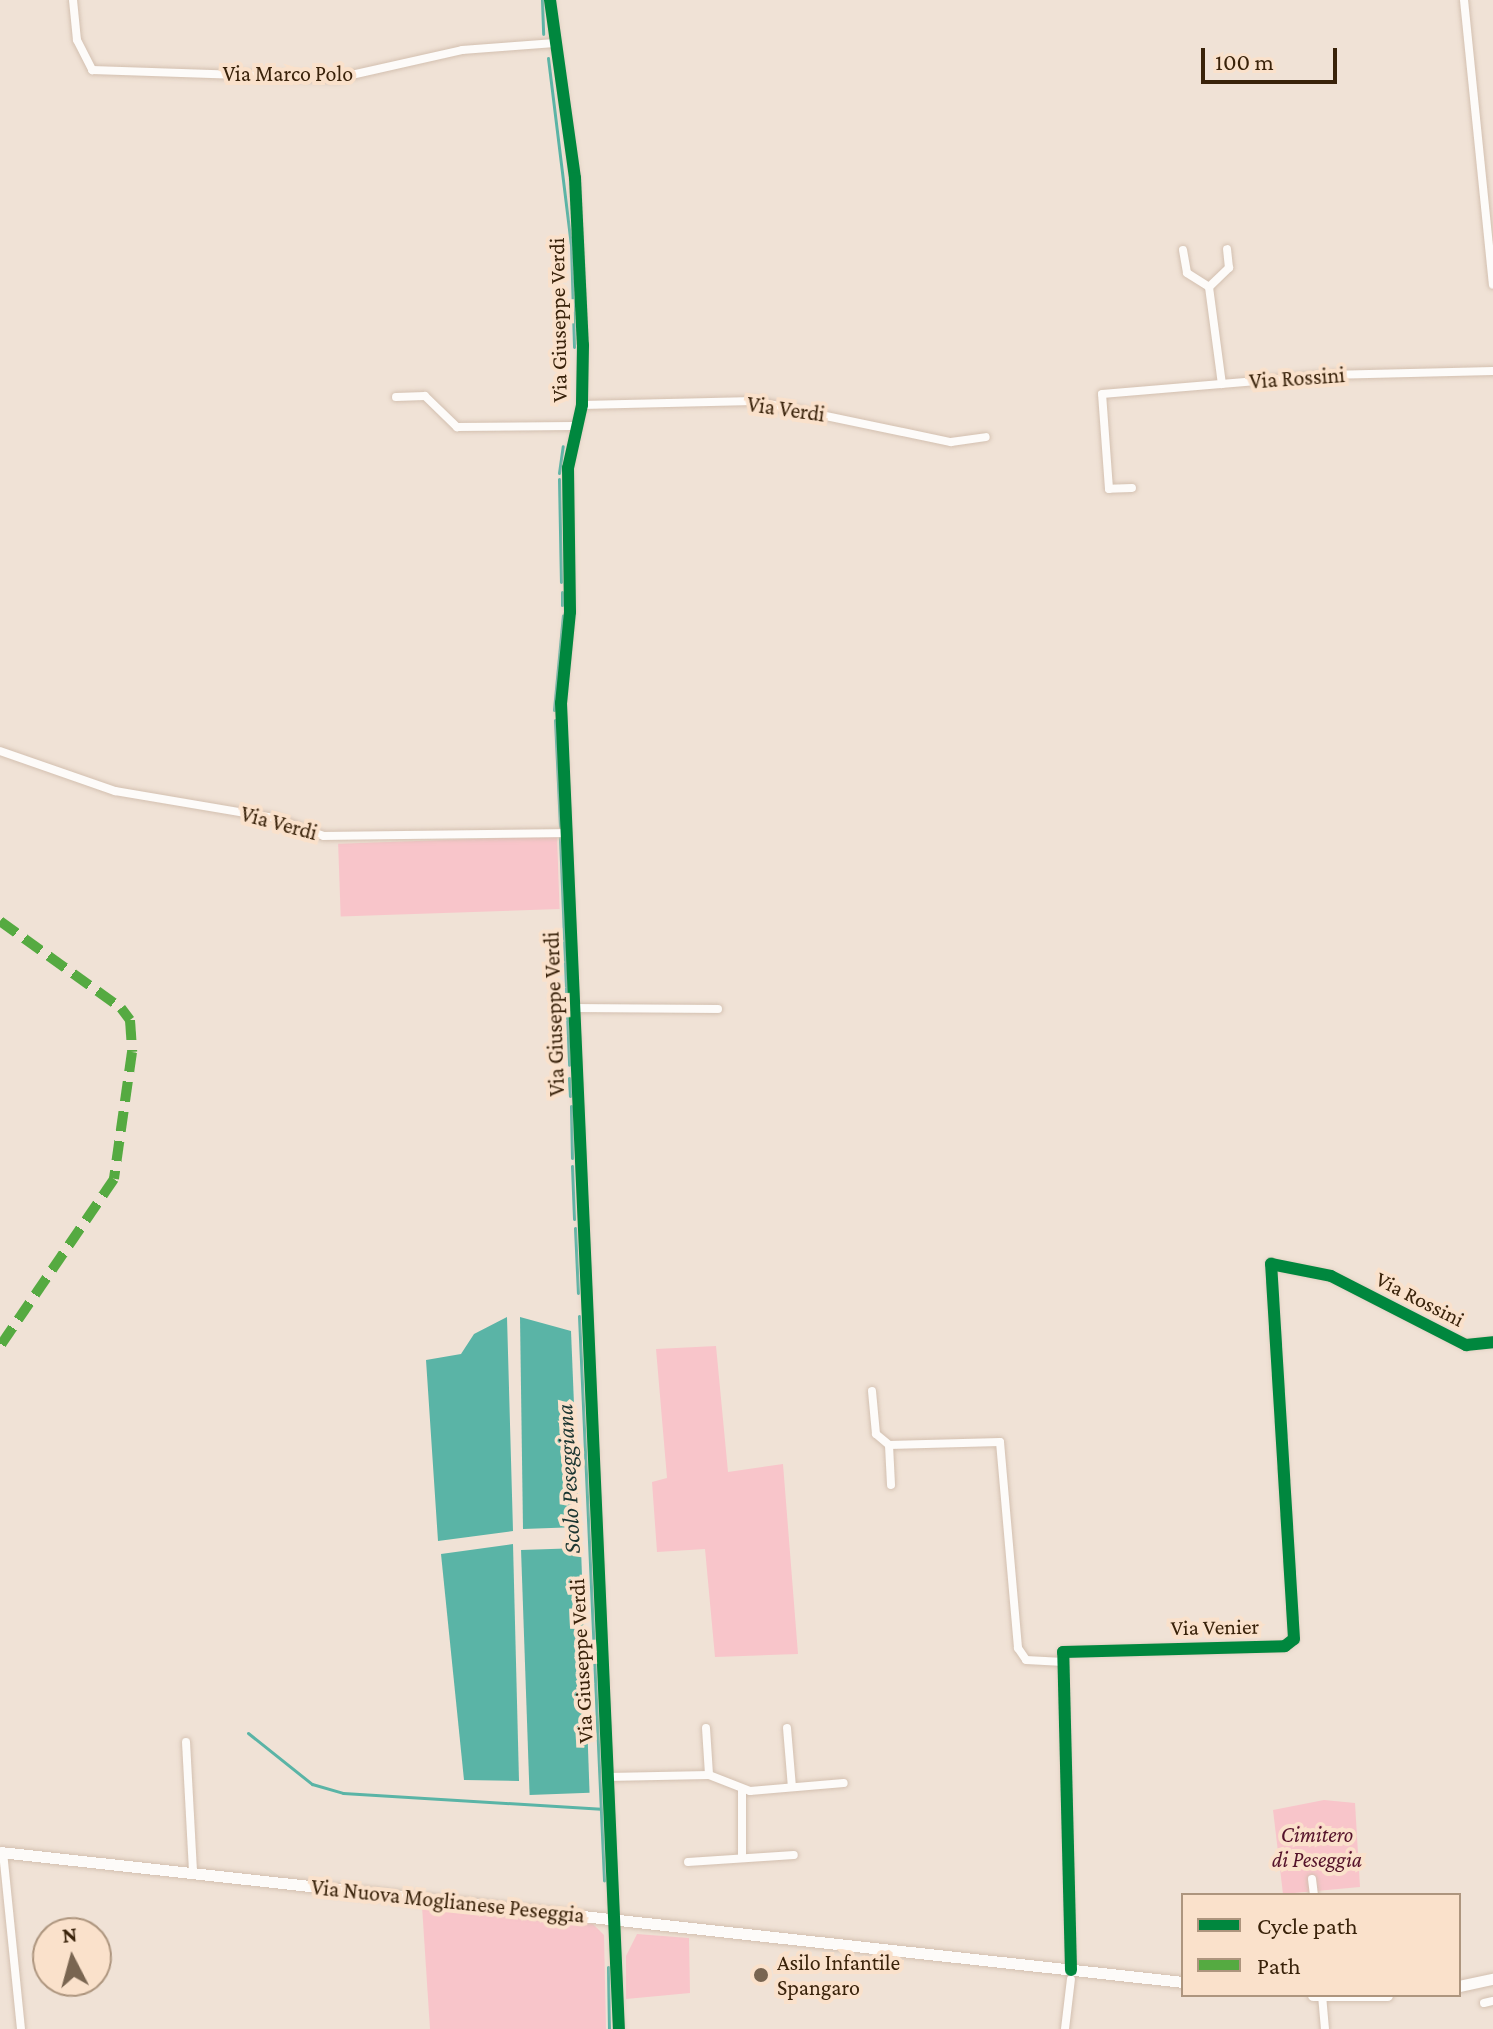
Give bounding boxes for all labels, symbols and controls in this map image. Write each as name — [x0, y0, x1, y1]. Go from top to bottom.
scale bar — [1205, 32, 1341, 82]
text: 100 m — [1215, 48, 1274, 75]
street label: Via Marco Polo — [223, 61, 353, 87]
street label: Via Giuseppe Verdi — [543, 237, 573, 403]
street label: Via Rossini — [1248, 361, 1346, 395]
street label: Via Verdi — [745, 390, 827, 428]
street label: Via Verdi — [238, 800, 320, 846]
street label: Via Giuseppe Verdi — [538, 931, 570, 1097]
street label: Via Rossini — [1371, 1266, 1469, 1332]
water label: Scolo Peseggiana — [550, 1403, 586, 1555]
street label: Via Giuseppe Verdi — [564, 1578, 598, 1744]
street label: Via Venier — [1170, 1613, 1260, 1641]
park label: Cimitero di Peseggia — [1272, 1821, 1362, 1872]
street label: Via Nuova Moglianese Peseggia — [310, 1874, 586, 1928]
legend — [1181, 1893, 1461, 1997]
text: Cycle path — [1257, 1912, 1358, 1939]
north arrow — [32, 1917, 112, 1997]
text: N — [61, 1921, 78, 1948]
place label: Asilo Infantile Spangaro — [777, 1949, 900, 2000]
text: Path — [1257, 1952, 1301, 1979]
marker: Asilo Infantile Spangaro — [752, 1966, 770, 1984]

